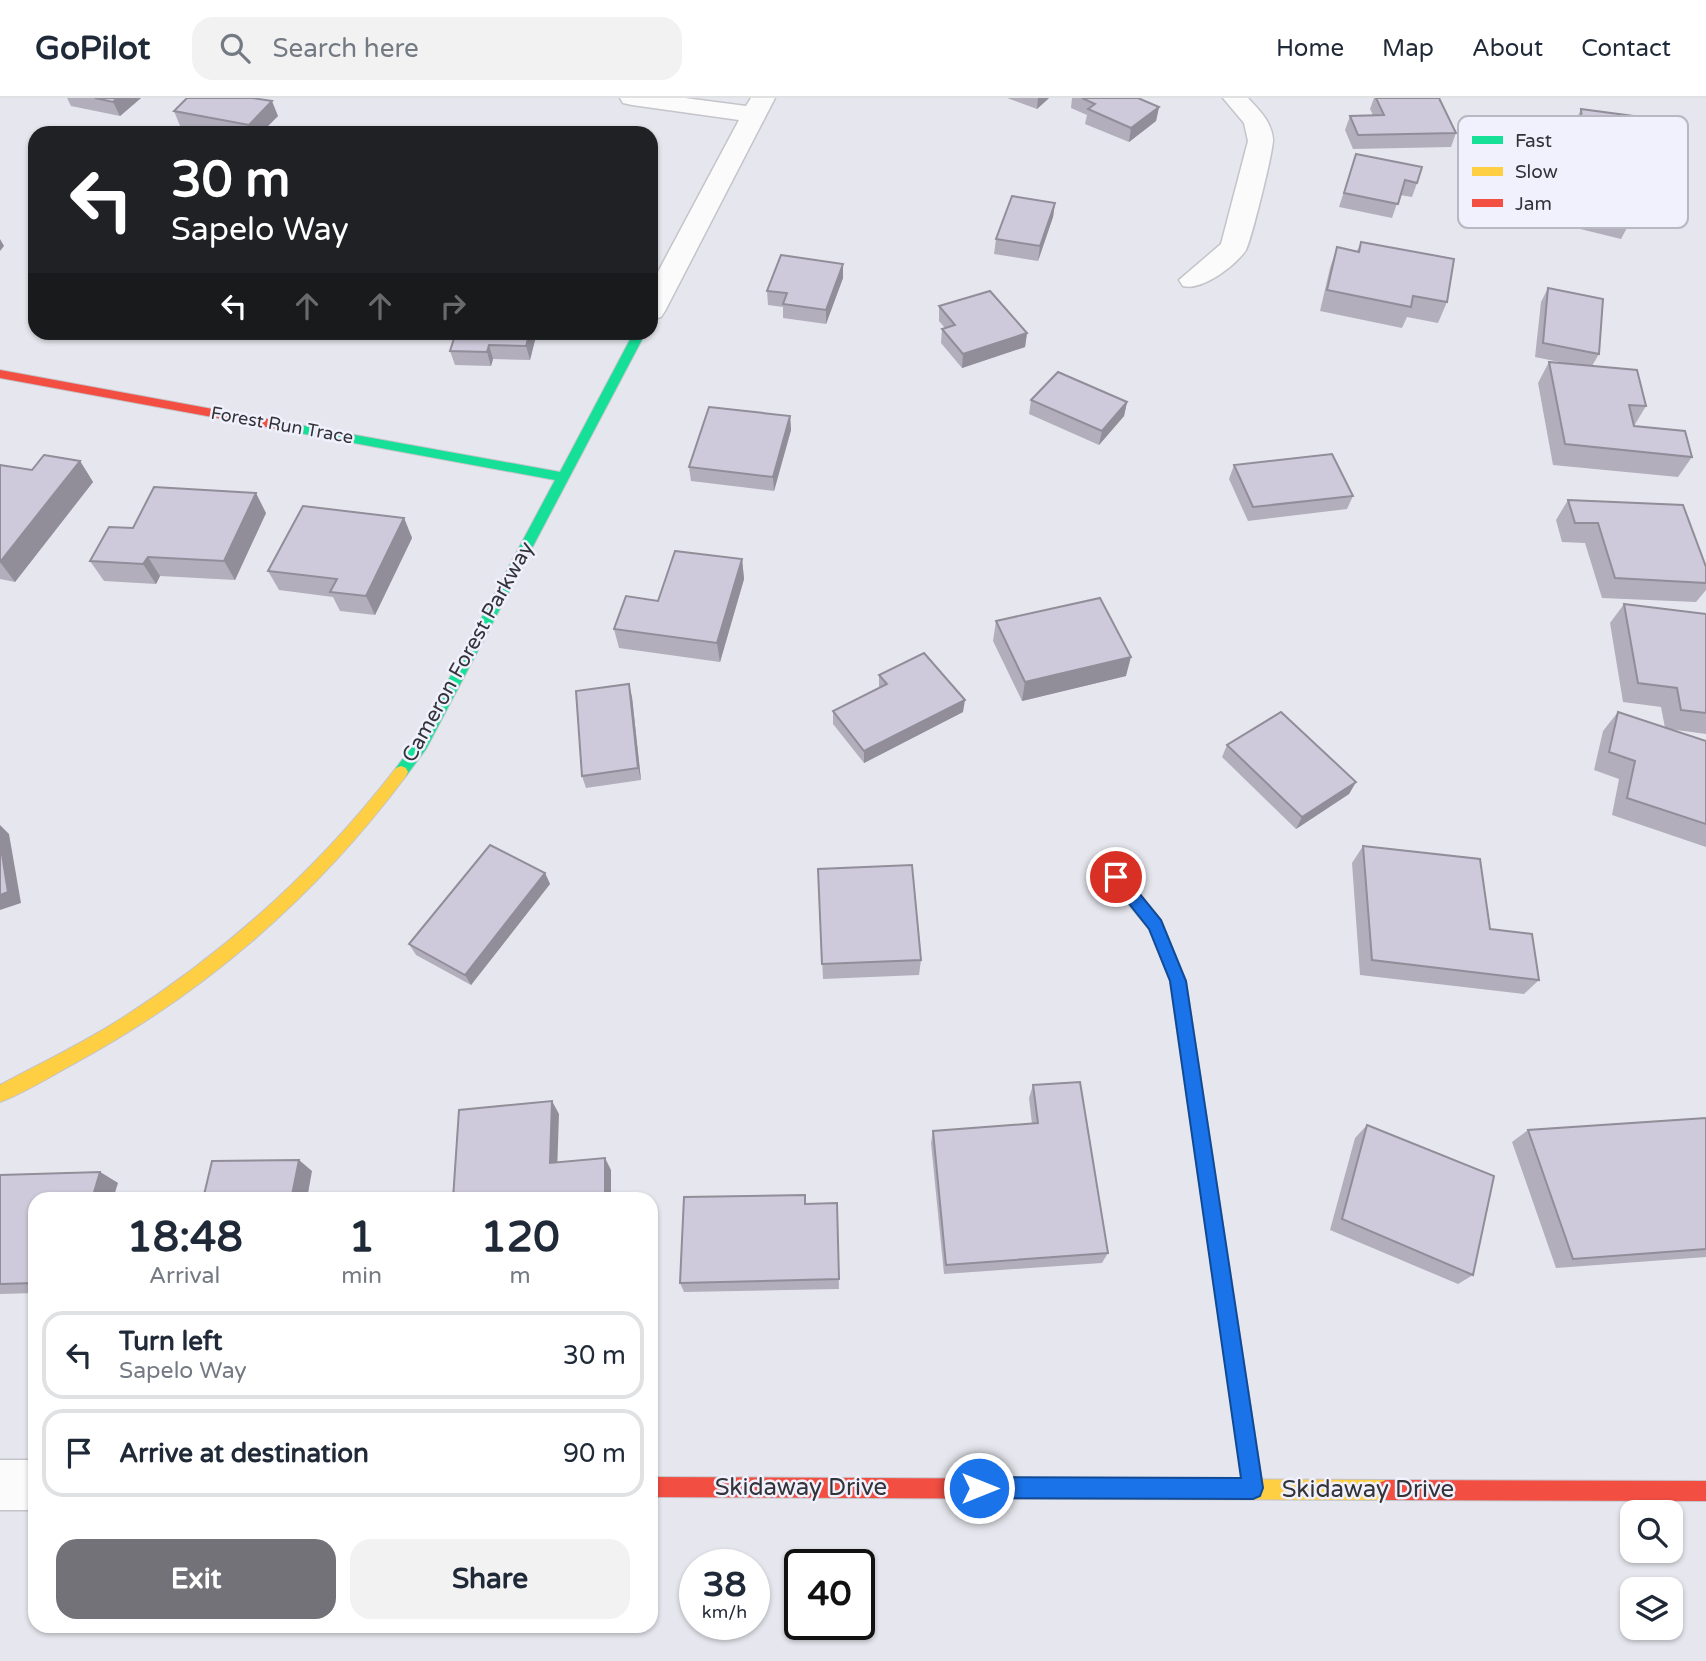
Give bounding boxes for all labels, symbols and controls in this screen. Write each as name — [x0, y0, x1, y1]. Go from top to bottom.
search box — [192, 17, 682, 80]
text: GoPilot — [35, 29, 150, 68]
icon: search — [216, 29, 254, 67]
text: Search here — [272, 33, 419, 64]
text: Home — [1276, 34, 1344, 63]
text: Map — [1382, 34, 1434, 63]
text: About — [1472, 34, 1543, 63]
text: Contact — [1581, 34, 1671, 63]
legend — [1458, 116, 1688, 228]
text: Fast — [1515, 130, 1552, 152]
text: 30 m — [171, 151, 290, 210]
icon: left — [56, 154, 147, 245]
text: Slow — [1515, 161, 1558, 183]
text: Jam — [1515, 193, 1552, 215]
text: Sapelo Way — [171, 211, 349, 249]
icon: left — [215, 287, 253, 325]
icon: ahead — [288, 287, 326, 325]
icon: ahead — [361, 287, 399, 325]
icon: right — [434, 287, 472, 325]
street label: Forest Run Trace — [209, 402, 355, 448]
street label: Cameron Forest Parkway — [397, 537, 539, 767]
pin — [1086, 847, 1146, 907]
icon: arrive — [1097, 858, 1135, 896]
text: 18:48 — [126, 1212, 243, 1263]
text: 1 — [348, 1212, 375, 1263]
text: 120 — [480, 1212, 560, 1263]
text: Arrival — [149, 1262, 220, 1290]
text: min — [341, 1262, 382, 1290]
text: m — [509, 1262, 531, 1290]
text: Turn left — [119, 1326, 222, 1357]
icon: left — [60, 1336, 98, 1374]
text: 30 m — [563, 1340, 626, 1371]
text: Sapelo Way — [119, 1357, 247, 1385]
icon: arrive — [60, 1434, 98, 1472]
text: Arrive at destination — [119, 1438, 369, 1469]
text: 90 m — [563, 1438, 626, 1469]
position arrow — [942, 1451, 1016, 1525]
street label: Skidaway Drive — [715, 1473, 887, 1502]
street label: Skidaway Drive — [1282, 1475, 1454, 1504]
map controls — [1620, 1500, 1683, 1640]
button: search — [1620, 1500, 1683, 1563]
button: Exit — [56, 1539, 336, 1619]
button: Share — [350, 1539, 630, 1619]
speed limit sign: 40 — [784, 1549, 875, 1640]
text: 38 — [703, 1564, 746, 1606]
button: layers — [1620, 1577, 1683, 1640]
text: km/h — [702, 1601, 747, 1623]

